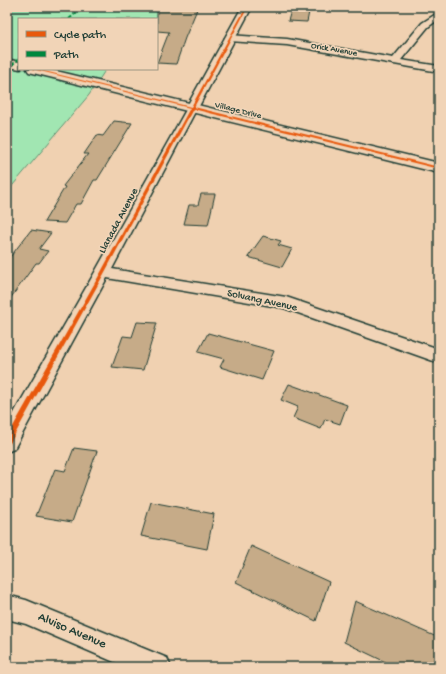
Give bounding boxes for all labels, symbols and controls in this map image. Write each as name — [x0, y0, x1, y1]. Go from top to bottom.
legend — [18, 18, 158, 70]
text: Cycle path — [54, 29, 107, 43]
street label: Orick Avenue — [310, 41, 358, 60]
text: Path — [53, 49, 79, 63]
street label: Village Drive — [213, 100, 263, 122]
street label: Llanada Avenue — [97, 186, 141, 256]
street label: Solvang Avenue — [226, 288, 298, 314]
street label: Alviso Avenue — [36, 610, 109, 652]

